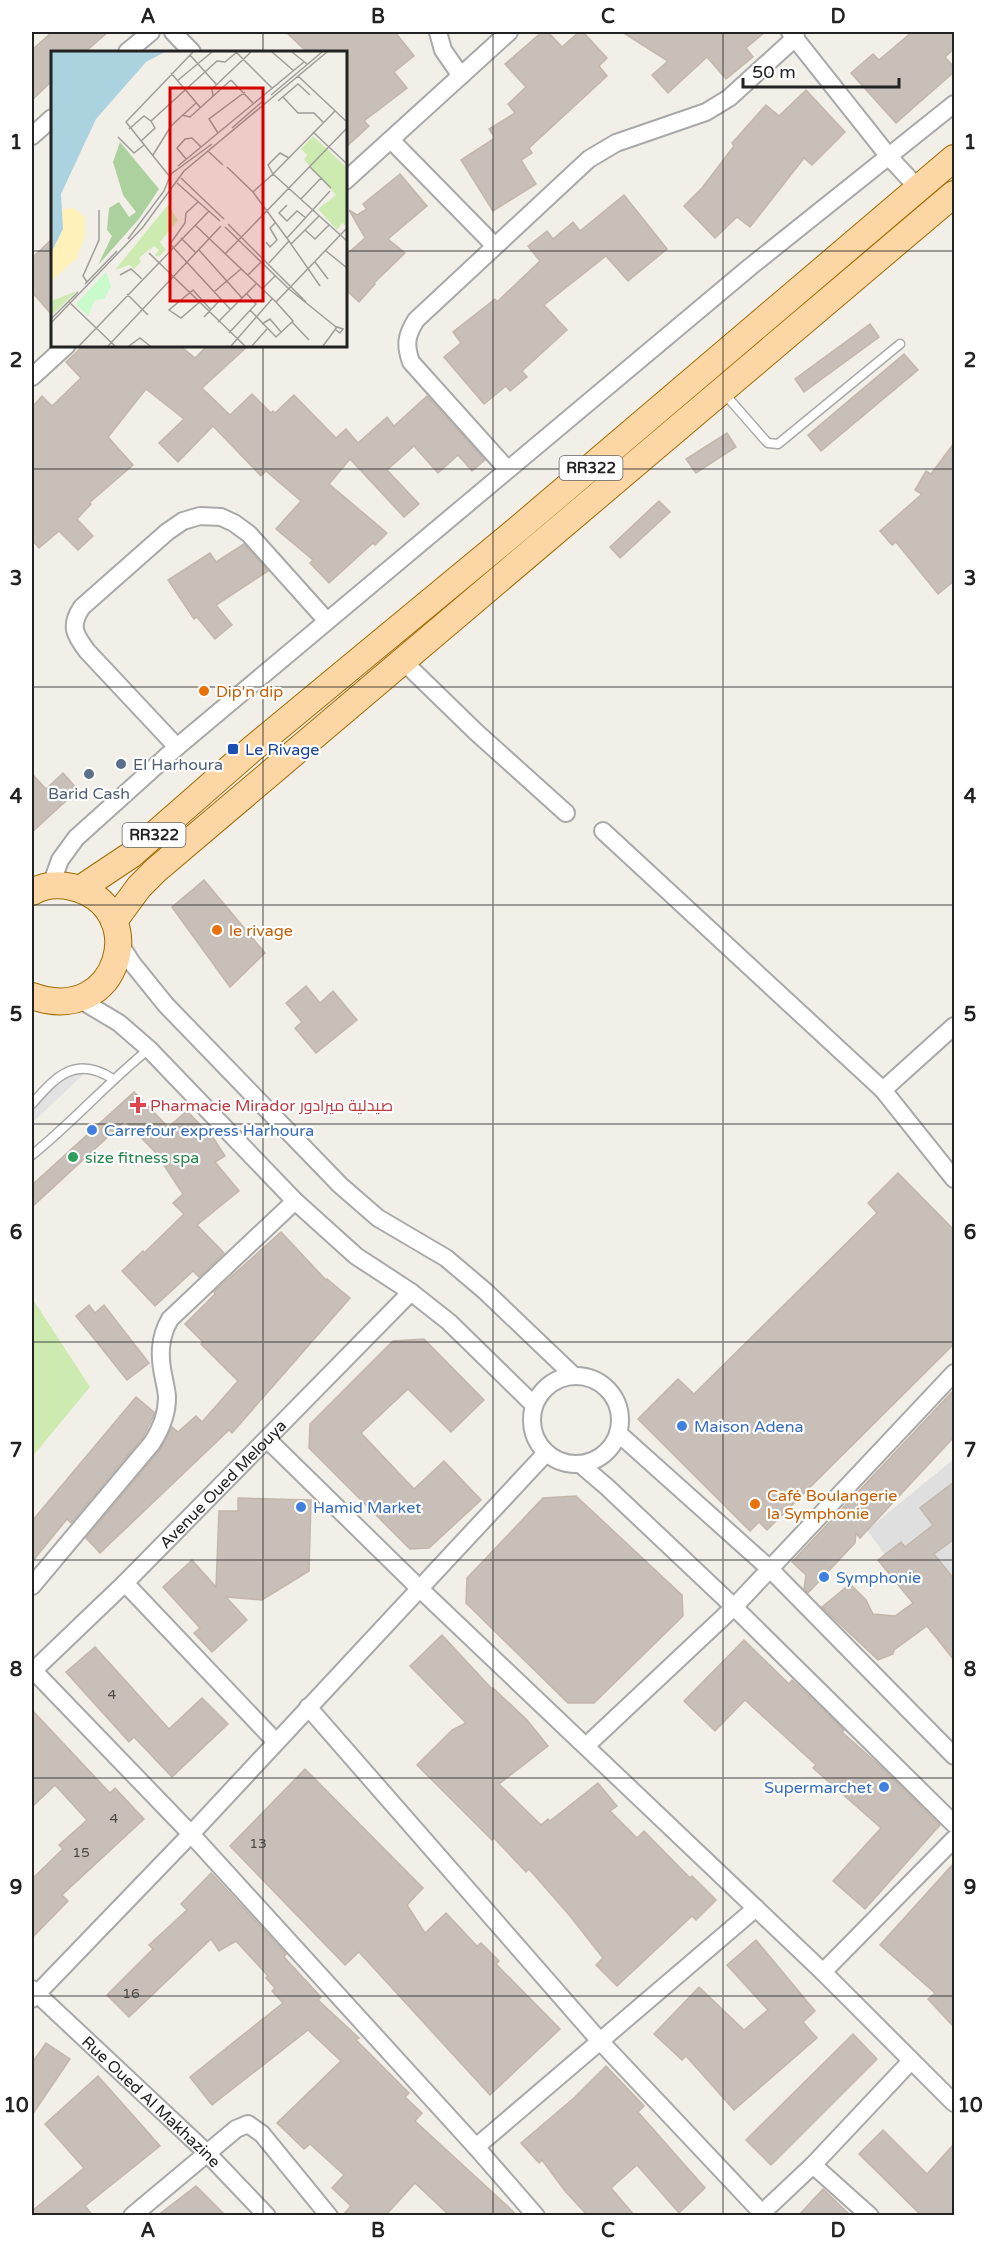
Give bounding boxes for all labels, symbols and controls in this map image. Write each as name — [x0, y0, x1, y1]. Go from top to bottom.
text: A — [141, 5, 156, 29]
text: B — [371, 5, 385, 29]
text: C — [601, 5, 615, 29]
text: D — [830, 5, 846, 29]
inset map — [51, 51, 346, 346]
scale bar — [743, 51, 899, 89]
text: 50 m — [752, 61, 796, 83]
text: 1 — [10, 131, 22, 155]
text: 1 — [964, 131, 976, 155]
text: 2 — [10, 349, 22, 373]
text: 2 — [964, 349, 976, 373]
road number: RR322 — [560, 456, 622, 480]
text: 3 — [10, 567, 22, 591]
text: 3 — [964, 567, 976, 591]
place label: Dip'n dip — [216, 682, 283, 702]
marker: Dip'n dip — [197, 684, 211, 698]
place label: Le Rivage — [245, 740, 319, 760]
marker: Le Rivage — [226, 742, 240, 756]
place label: El Harhoura — [133, 755, 223, 775]
marker: El Harhoura — [114, 757, 128, 771]
marker: Barid Cash — [82, 767, 96, 781]
place label: Barid Cash — [48, 784, 130, 804]
text: 4 — [10, 785, 23, 809]
text: 4 — [964, 785, 977, 809]
road number: RR322 — [122, 823, 186, 847]
place label: le rivage — [229, 921, 293, 941]
marker: le rivage — [210, 923, 224, 937]
text: 5 — [10, 1003, 22, 1027]
text: 5 — [964, 1003, 976, 1027]
place label: Pharmacie Mirador صيدلية ميرادور — [150, 1096, 393, 1116]
marker: Pharmacie Mirador صيدلية ميرادور — [131, 1098, 145, 1112]
place label: Carrefour express Harhoura — [104, 1121, 314, 1141]
marker: Carrefour express Harhoura — [85, 1123, 99, 1137]
place label: size fitness spa — [85, 1148, 199, 1168]
marker: size fitness spa — [66, 1150, 80, 1164]
text: 6 — [10, 1221, 22, 1245]
text: 6 — [964, 1221, 976, 1245]
street label: Avenue Oued Melouya — [156, 1416, 291, 1553]
place label: Maison Adena — [694, 1417, 803, 1437]
marker: Maison Adena — [675, 1419, 689, 1433]
text: 7 — [10, 1439, 22, 1463]
text: 7 — [964, 1439, 976, 1463]
place label: Café Boulangerie la Symphonie — [767, 1486, 897, 1524]
marker: Café Boulangerie la Symphonie — [748, 1497, 762, 1511]
place label: Hamid Market — [313, 1498, 421, 1518]
marker: Hamid Market — [294, 1500, 308, 1514]
place label: Symphonie — [836, 1568, 921, 1588]
marker: Symphonie — [817, 1570, 831, 1584]
text: 8 — [10, 1658, 22, 1682]
text: 8 — [964, 1658, 976, 1682]
house number: 4 — [108, 1686, 117, 1703]
place label: Supermarchet — [764, 1778, 872, 1798]
marker: Supermarchet — [877, 1780, 891, 1794]
house number: 4 — [110, 1810, 119, 1827]
house number: 13 — [249, 1835, 267, 1852]
house number: 15 — [72, 1844, 90, 1861]
text: 9 — [10, 1876, 22, 1900]
text: 9 — [964, 1876, 976, 1900]
house number: 16 — [122, 1985, 140, 2002]
street label: Rue Oued Al Makhazine — [77, 2032, 224, 2172]
text: 10 — [3, 2094, 29, 2118]
text: 10 — [957, 2094, 983, 2118]
text: A — [141, 2219, 156, 2243]
text: B — [371, 2219, 385, 2243]
text: C — [601, 2219, 615, 2243]
text: D — [830, 2219, 846, 2243]

